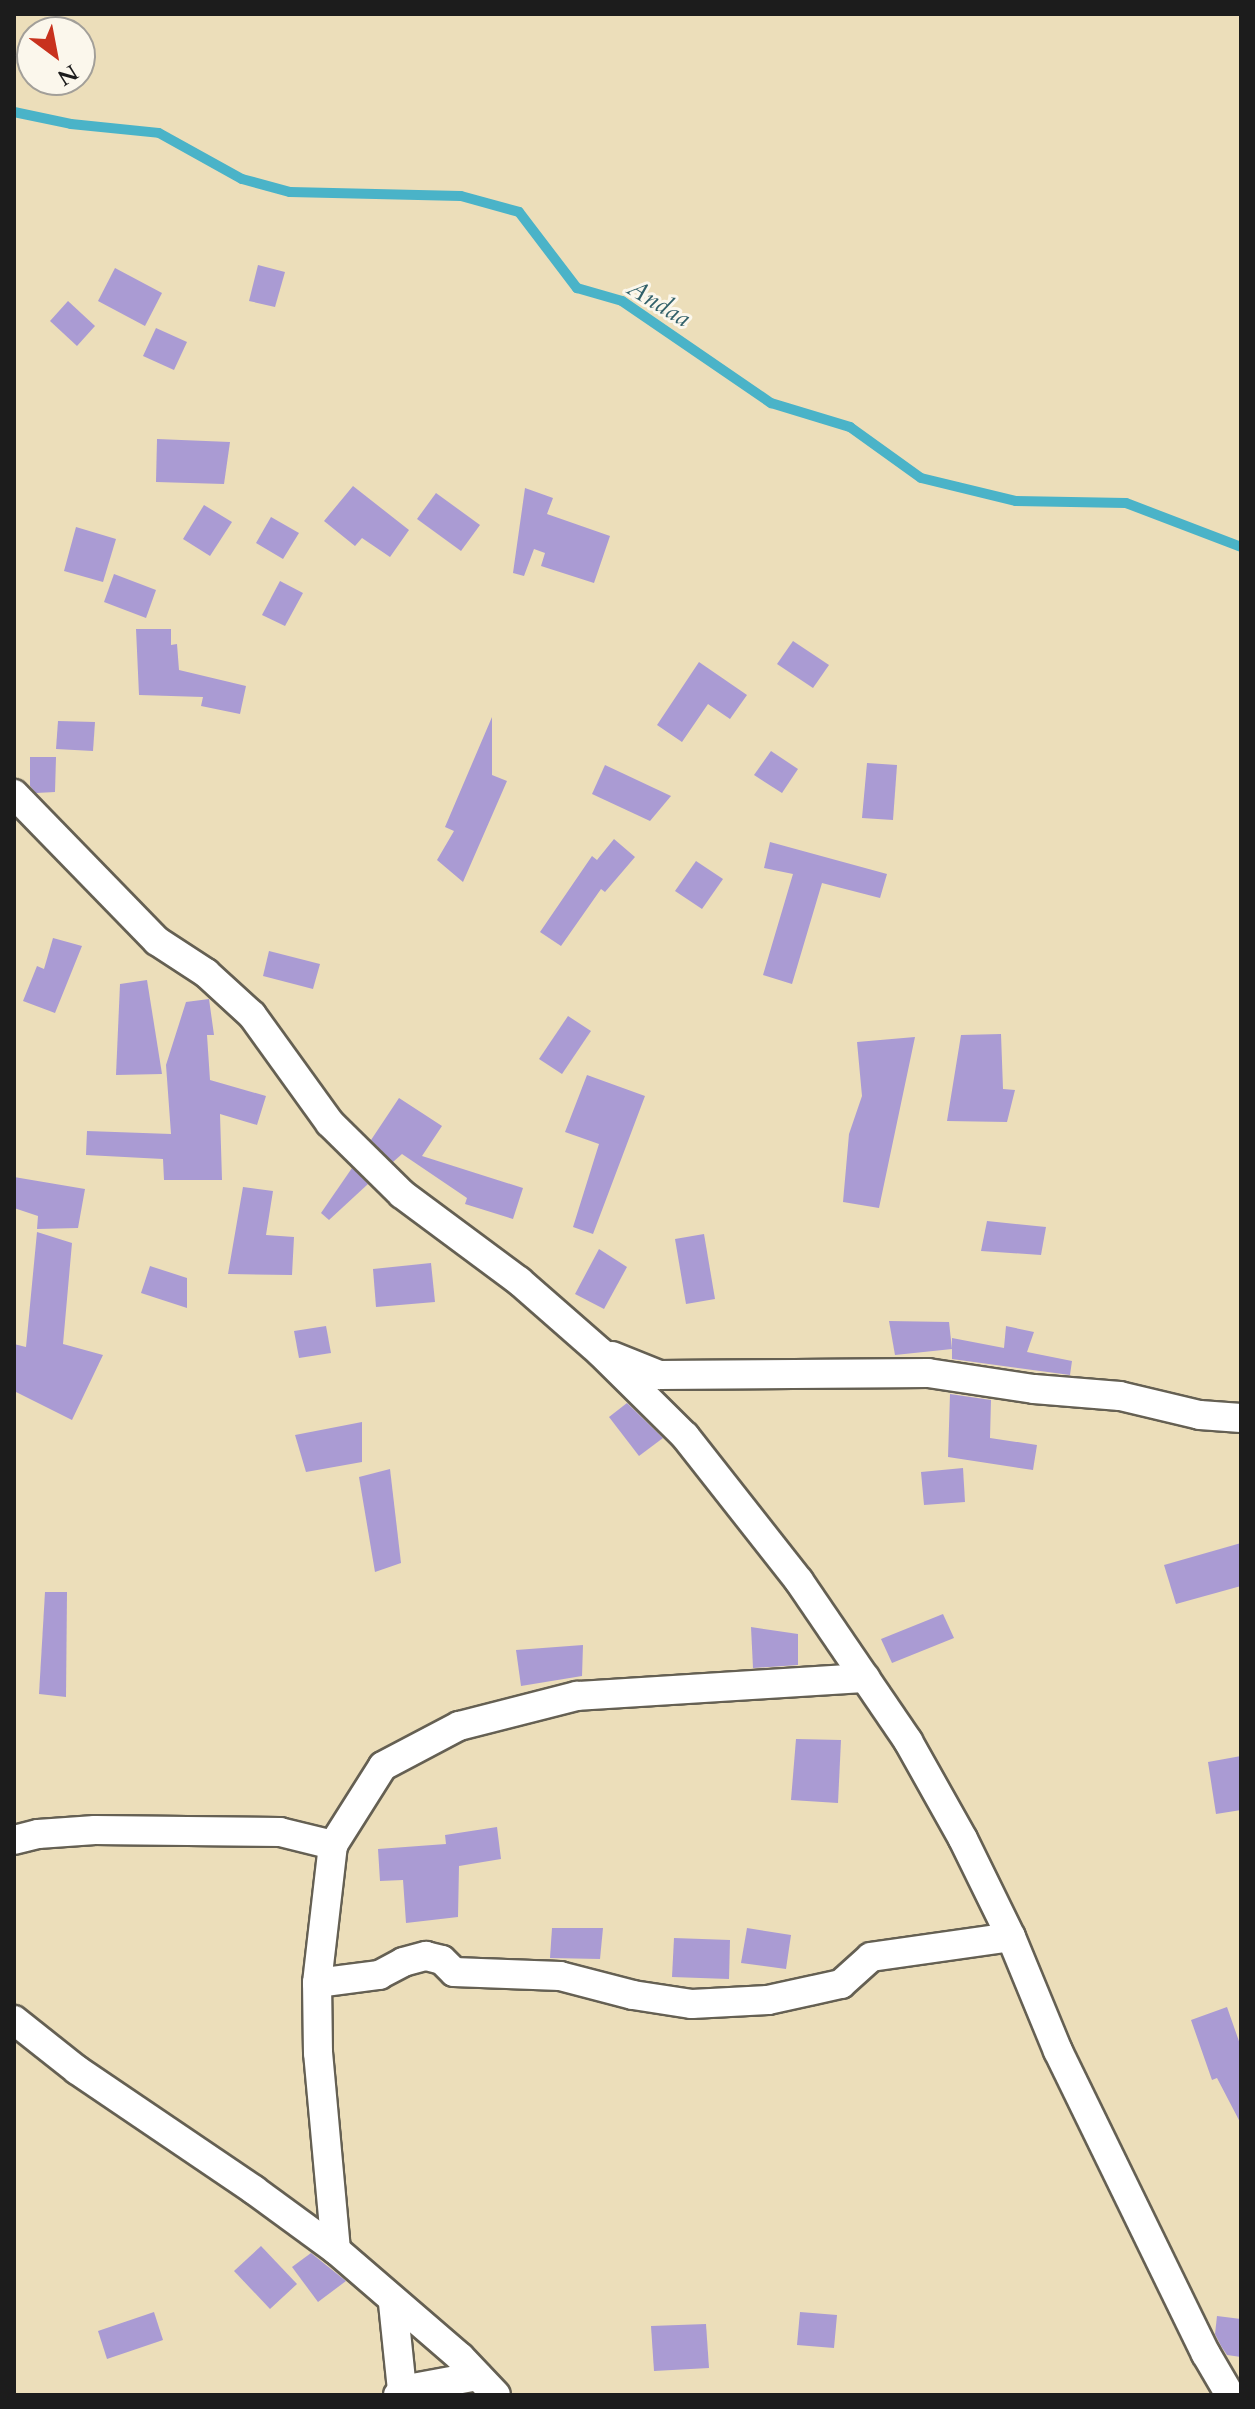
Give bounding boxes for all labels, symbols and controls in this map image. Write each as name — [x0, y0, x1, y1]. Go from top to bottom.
north arrow — [16, 16, 96, 96]
text: N — [52, 57, 84, 92]
water label: Andaa — [622, 272, 696, 334]

